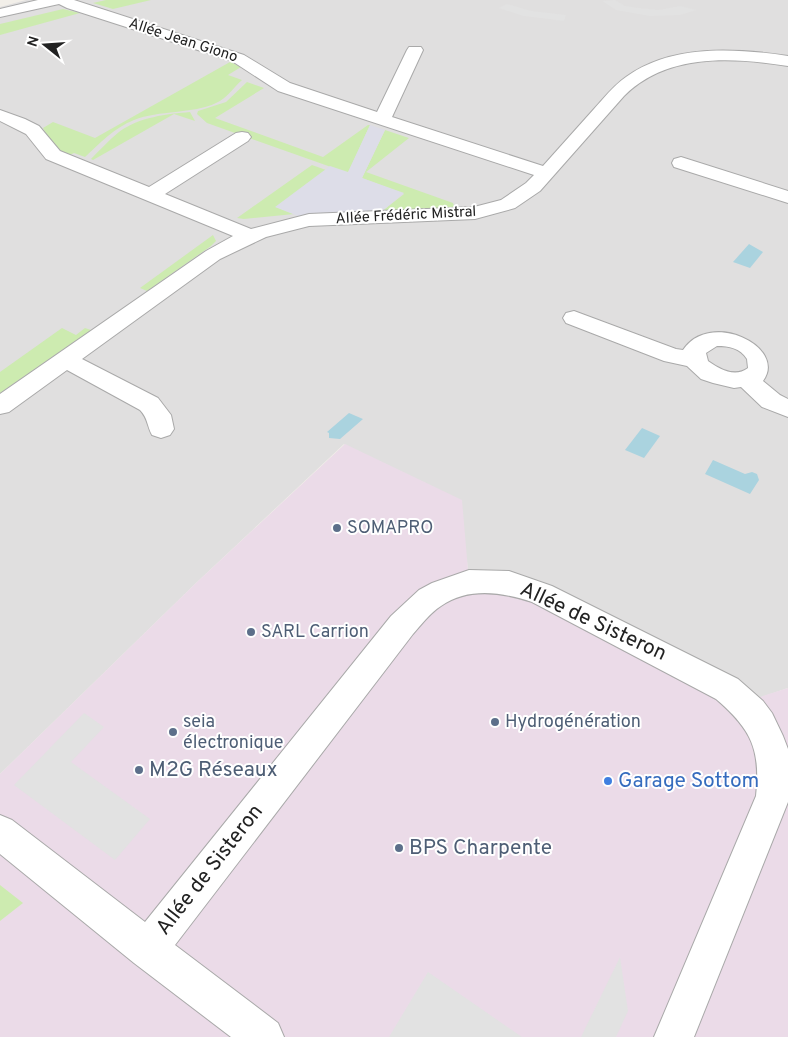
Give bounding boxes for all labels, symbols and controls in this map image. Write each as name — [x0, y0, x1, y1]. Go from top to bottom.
street label: Allée Jean Giono — [126, 14, 240, 68]
north arrow — [20, 20, 70, 70]
text: N — [24, 34, 44, 49]
street label: Allée Frédéric Mistral — [335, 203, 477, 229]
place label: SOMAPRO — [347, 517, 433, 540]
marker: SOMAPRO — [331, 522, 343, 534]
street label: Allée de Sisteron — [515, 576, 671, 668]
place label: SARL Carrion — [261, 621, 369, 644]
marker: SARL Carrion — [245, 626, 257, 638]
place label: seia électronique — [183, 711, 283, 755]
place label: Hydrogénération — [505, 711, 641, 734]
marker: Hydrogénération — [489, 716, 501, 728]
marker: seia électronique — [167, 726, 179, 738]
place label: M2G Réseaux — [149, 757, 278, 784]
marker: M2G Réseaux — [133, 764, 145, 776]
place label: Garage Sottom — [618, 768, 759, 795]
marker: Garage Sottom — [602, 775, 614, 787]
street label: Allée de Sisteron — [151, 799, 269, 941]
place label: BPS Charpente — [409, 835, 552, 862]
marker: BPS Charpente — [393, 842, 405, 854]

